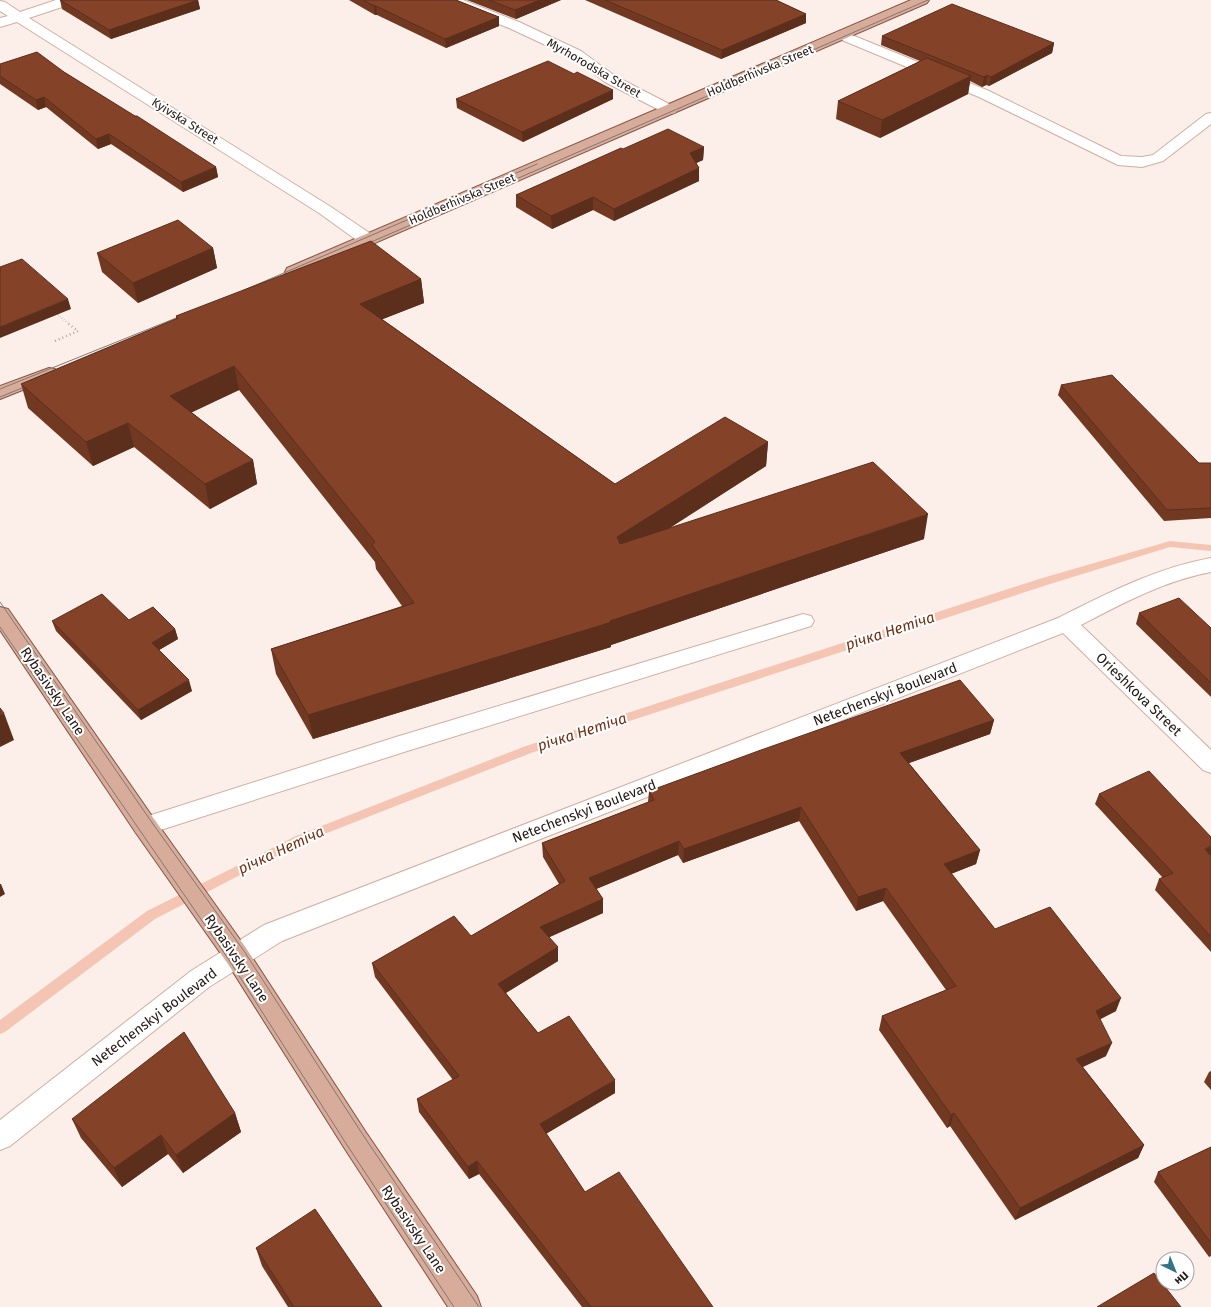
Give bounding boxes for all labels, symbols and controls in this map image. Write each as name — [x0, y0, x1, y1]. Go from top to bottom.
street label: Myrhorodska Street — [545, 35, 644, 101]
street label: Holdberhivska Street — [705, 42, 816, 100]
street label: Kyivska Street — [149, 95, 221, 147]
street label: Holdberhivska Street — [407, 170, 518, 228]
water label: річка Нетіча — [843, 608, 937, 654]
street label: Rybasivsky Lane — [17, 644, 88, 739]
street label: Orieshkova Street — [1092, 649, 1186, 740]
street label: Netechenskyi Boulevard — [811, 659, 960, 730]
water label: річка Нетіча — [535, 709, 629, 755]
street label: Netechenskyi Boulevard — [510, 776, 659, 847]
water label: річка Нетіча — [235, 822, 327, 878]
street label: Rybasivsky Lane — [201, 911, 272, 1006]
street label: Netechenskyi Boulevard — [88, 965, 220, 1070]
street label: Rybasivsky Lane — [378, 1182, 449, 1277]
north arrow — [1155, 1251, 1195, 1291]
text: Пн — [1172, 1269, 1191, 1287]

